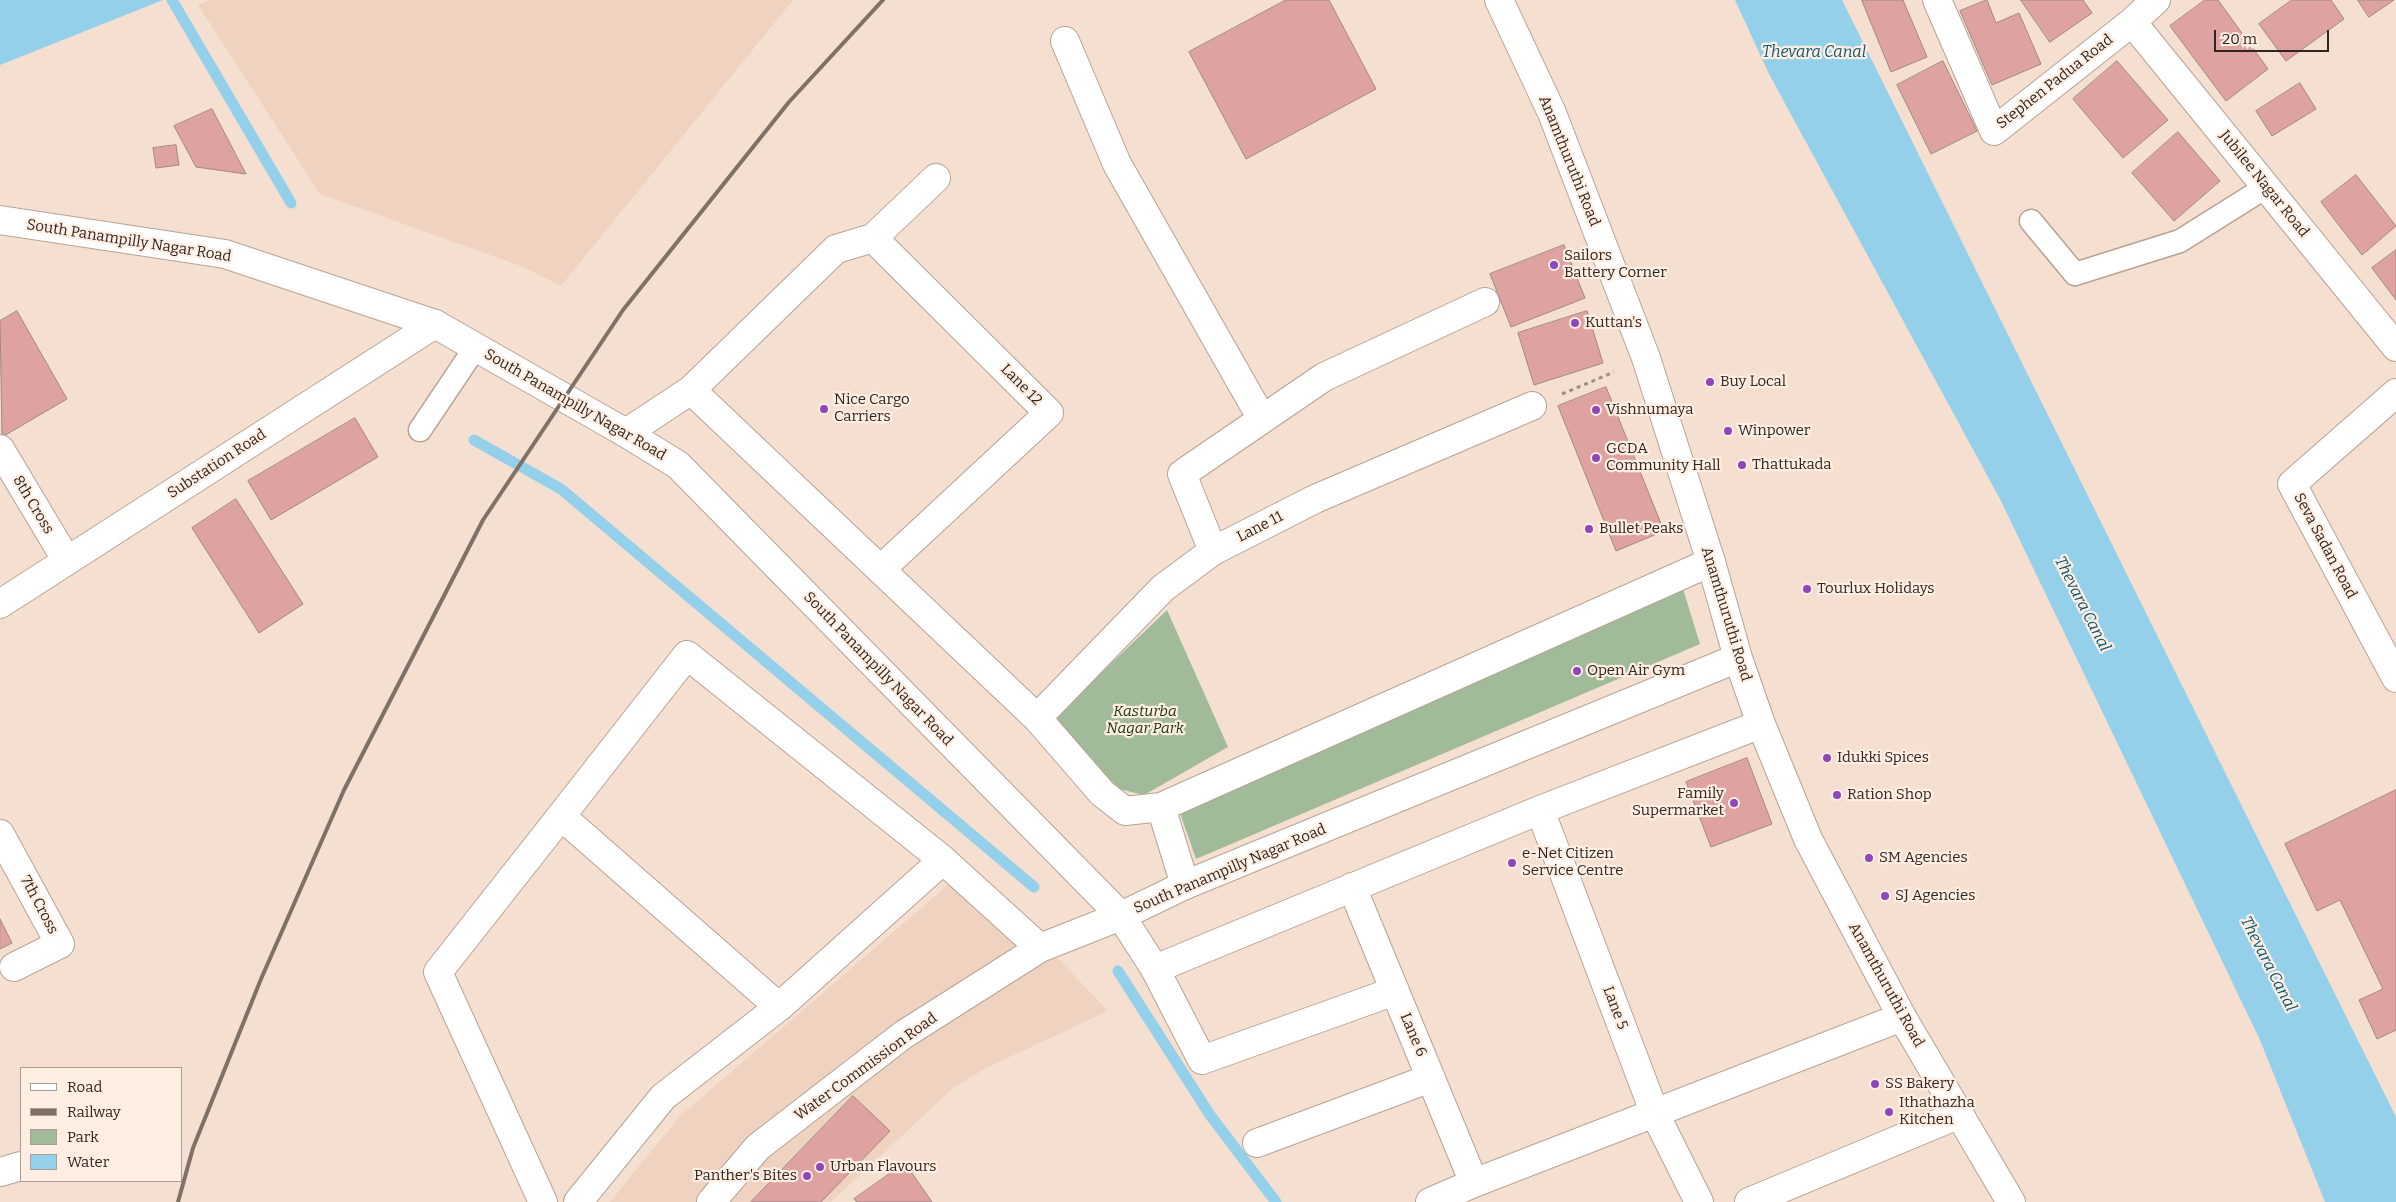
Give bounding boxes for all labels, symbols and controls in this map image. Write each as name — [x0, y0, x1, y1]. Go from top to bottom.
scale bar — [2216, 20, 2331, 52]
text: 20 m — [2222, 30, 2257, 48]
street label: Stephen Padua Road — [1993, 31, 2117, 133]
water label: Thevara Canal — [1762, 43, 1866, 63]
street label: Anamthuruthi Road — [1535, 93, 1603, 229]
street label: Jubilee Nagar Road — [2215, 127, 2313, 241]
street label: South Panampilly Nagar Road — [25, 216, 233, 266]
place label: Sailors Battery Corner — [1564, 247, 1667, 282]
marker: Sailors Battery Corner — [1548, 259, 1560, 271]
place label: Kuttan's — [1585, 314, 1642, 332]
marker: Kuttan's — [1569, 317, 1581, 329]
street label: South Panampilly Nagar Road — [481, 345, 669, 465]
street label: Lane 12 — [997, 361, 1045, 409]
place label: Buy Local — [1720, 373, 1786, 391]
marker: Buy Local — [1704, 376, 1716, 388]
place label: Nice Cargo Carriers — [834, 391, 910, 426]
place label: Vishnumaya — [1606, 401, 1693, 419]
marker: Nice Cargo Carriers — [818, 403, 830, 415]
marker: Vishnumaya — [1590, 404, 1602, 416]
place label: Winpower — [1738, 422, 1810, 440]
street label: Substation Road — [164, 425, 270, 503]
marker: Winpower — [1722, 425, 1734, 437]
place label: GCDA Community Hall — [1606, 440, 1721, 475]
marker: GCDA Community Hall — [1590, 452, 1602, 464]
place label: Thattukada — [1752, 456, 1831, 474]
marker: Thattukada — [1736, 459, 1748, 471]
street label: 8th Cross — [9, 473, 57, 537]
street label: Seva Sadan Road — [2290, 490, 2360, 602]
street label: Lane 11 — [1234, 508, 1286, 546]
place label: Bullet Peaks — [1599, 520, 1683, 538]
marker: Bullet Peaks — [1583, 523, 1595, 535]
street label: Anamthuruthi Road — [1697, 545, 1755, 683]
water label: Thevara Canal — [2050, 553, 2114, 655]
place label: Tourlux Holidays — [1817, 580, 1934, 598]
marker: Tourlux Holidays — [1801, 583, 1813, 595]
street label: South Panampilly Nagar Road — [800, 588, 956, 750]
place label: Open Air Gym — [1587, 662, 1685, 680]
marker: Open Air Gym — [1571, 665, 1583, 677]
park label: Kasturba Nagar Park — [1106, 703, 1184, 738]
place label: Idukki Spices — [1837, 749, 1929, 767]
marker: Idukki Spices — [1821, 752, 1833, 764]
place label: Family Supermarket — [1632, 785, 1724, 820]
place label: Ration Shop — [1847, 786, 1932, 804]
marker: Ration Shop — [1831, 789, 1843, 801]
marker: Family Supermarket — [1728, 797, 1740, 809]
street label: South Panampilly Nagar Road — [1131, 820, 1329, 918]
place label: e-Net Citizen Service Centre — [1522, 845, 1624, 880]
place label: SM Agencies — [1879, 849, 1968, 867]
marker: SM Agencies — [1863, 852, 1875, 864]
marker: e-Net Citizen Service Centre — [1506, 857, 1518, 869]
street label: 7th Cross — [16, 873, 62, 937]
place label: SJ Agencies — [1895, 887, 1975, 905]
marker: SJ Agencies — [1879, 890, 1891, 902]
water label: Thevara Canal — [2236, 913, 2300, 1015]
street label: Anamthuruthi Road — [1844, 920, 1928, 1050]
street label: Lane 5 — [1599, 984, 1631, 1032]
street label: Water Commission Road — [791, 1009, 941, 1125]
street label: Lane 6 — [1396, 1010, 1430, 1060]
legend — [20, 1067, 182, 1182]
place label: SS Bakery — [1885, 1075, 1954, 1093]
text: Road — [67, 1078, 102, 1096]
marker: SS Bakery — [1869, 1078, 1881, 1090]
place label: Ithathazha Kitchen — [1899, 1094, 1975, 1129]
text: Railway — [67, 1103, 121, 1121]
marker: Ithathazha Kitchen — [1883, 1106, 1895, 1118]
text: Park — [67, 1128, 99, 1146]
text: Water — [67, 1153, 109, 1171]
place label: Urban Flavours — [830, 1158, 936, 1176]
marker: Urban Flavours — [814, 1161, 826, 1173]
place label: Panther's Bites — [694, 1167, 797, 1185]
marker: Panther's Bites — [801, 1170, 813, 1182]

